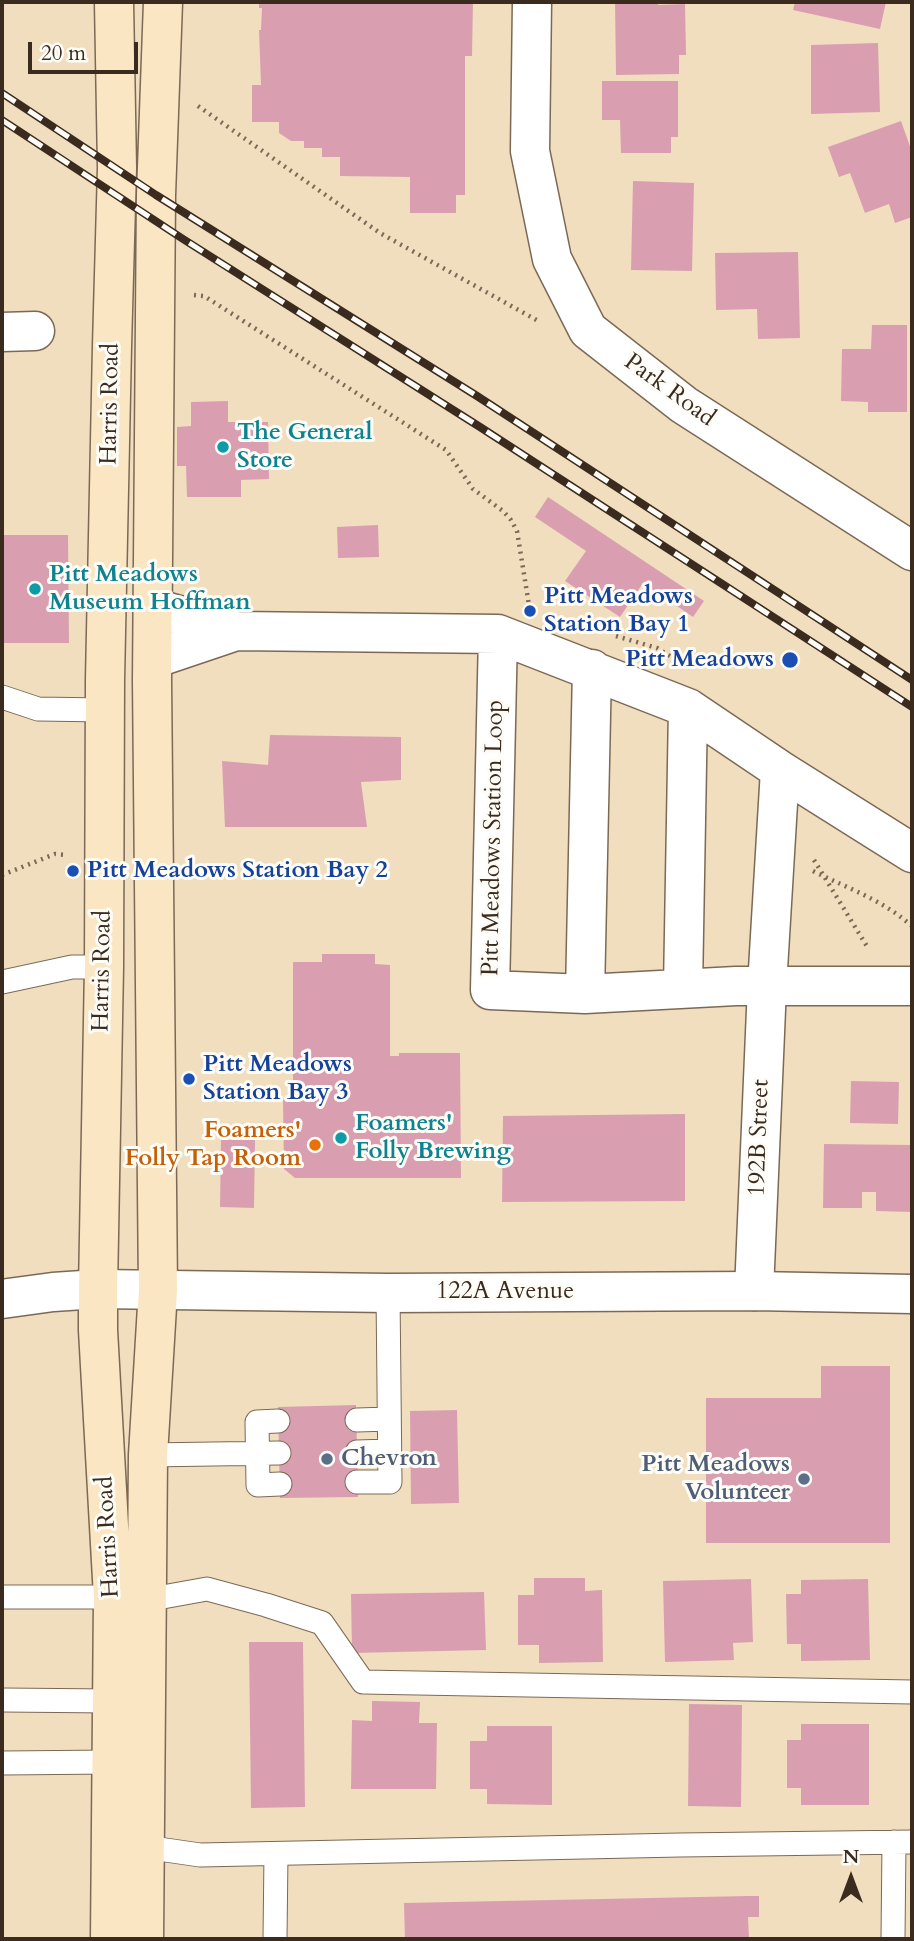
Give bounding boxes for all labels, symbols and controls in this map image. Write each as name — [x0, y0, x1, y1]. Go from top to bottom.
scale bar — [32, 28, 142, 72]
text: 20 m — [41, 39, 86, 68]
street label: Harris Road — [96, 343, 126, 465]
street label: Park Road — [618, 348, 720, 434]
place label: The General Store — [237, 419, 372, 475]
marker: The General Store — [215, 439, 231, 455]
place label: Pitt Meadows Museum Hoffman — [49, 561, 251, 617]
marker: Pitt Meadows Museum Hoffman — [27, 581, 43, 597]
place label: Pitt Meadows Station Bay 1 — [544, 583, 693, 639]
marker: Pitt Meadows Station Bay 1 — [522, 603, 538, 619]
place label: Pitt Meadows — [625, 646, 774, 674]
marker: Pitt Meadows — [780, 650, 800, 670]
street label: Pitt Meadows Station Loop — [477, 700, 511, 976]
place label: Pitt Meadows Station Bay 2 — [87, 857, 388, 885]
marker: Pitt Meadows Station Bay 2 — [65, 863, 81, 879]
street label: Harris Road — [88, 910, 118, 1032]
place label: Pitt Meadows Station Bay 3 — [203, 1051, 352, 1107]
marker: Pitt Meadows Station Bay 3 — [181, 1071, 197, 1087]
street label: 192B Street — [744, 1079, 776, 1197]
place label: Foamers' Folly Brewing — [355, 1110, 511, 1166]
place label: Foamers' Folly Tap Room — [125, 1117, 301, 1173]
marker: Foamers' Folly Brewing — [333, 1130, 349, 1146]
marker: Foamers' Folly Tap Room — [307, 1137, 323, 1153]
street label: 122A Avenue — [436, 1278, 574, 1306]
place label: Chevron — [341, 1445, 437, 1473]
marker: Chevron — [319, 1451, 335, 1467]
place label: Pitt Meadows Volunteer — [641, 1451, 790, 1507]
marker: Pitt Meadows Volunteer — [796, 1471, 812, 1487]
street label: Harris Road — [91, 1475, 127, 1599]
north arrow — [816, 1843, 886, 1913]
text: N — [843, 1844, 859, 1870]

